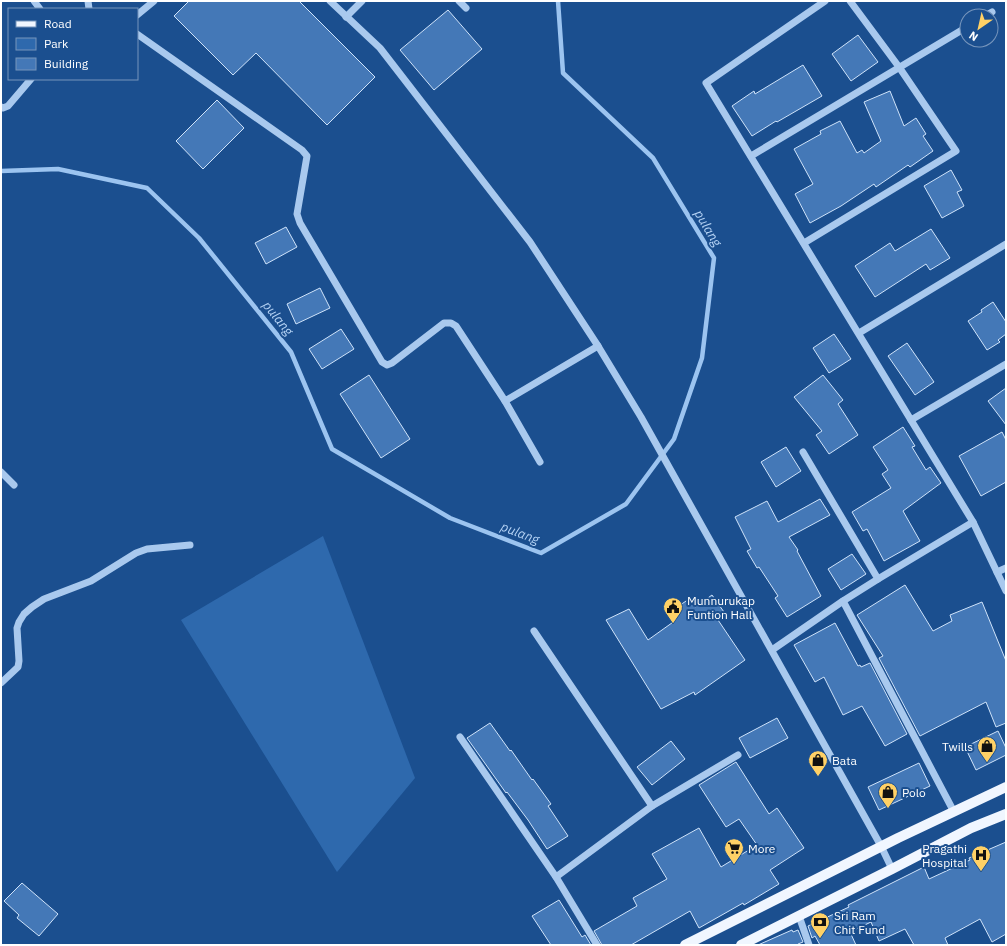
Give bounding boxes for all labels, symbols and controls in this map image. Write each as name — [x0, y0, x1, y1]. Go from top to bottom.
legend — [8, 8, 138, 80]
north arrow — [959, 8, 999, 48]
text: Road — [44, 16, 72, 31]
text: N — [966, 28, 981, 44]
text: Park — [44, 36, 69, 51]
text: Building — [44, 56, 89, 71]
water label: pulang — [690, 206, 726, 251]
water label: pulang — [258, 296, 298, 340]
water label: pulang — [497, 518, 543, 549]
place label: Munnurukap Funtion Hall — [687, 593, 755, 622]
public building icon: Munnurukap Funtion Hall — [662, 596, 684, 624]
shop icon: Twills — [976, 735, 998, 763]
place label: Twills — [942, 739, 973, 754]
shop icon: Bata — [807, 749, 829, 777]
place label: Bata — [832, 753, 857, 768]
shop icon: Polo — [877, 781, 899, 809]
place label: Polo — [902, 785, 926, 800]
supermarket icon: More — [723, 837, 745, 865]
place label: More — [748, 841, 776, 856]
place label: Pragathi Hospital — [922, 841, 967, 870]
hospital icon: Pragathi Hospital — [970, 844, 992, 872]
place label: Sri Ram Chit Fund — [834, 908, 885, 937]
bank icon: Sri Ram Chit Fund — [809, 911, 831, 939]

